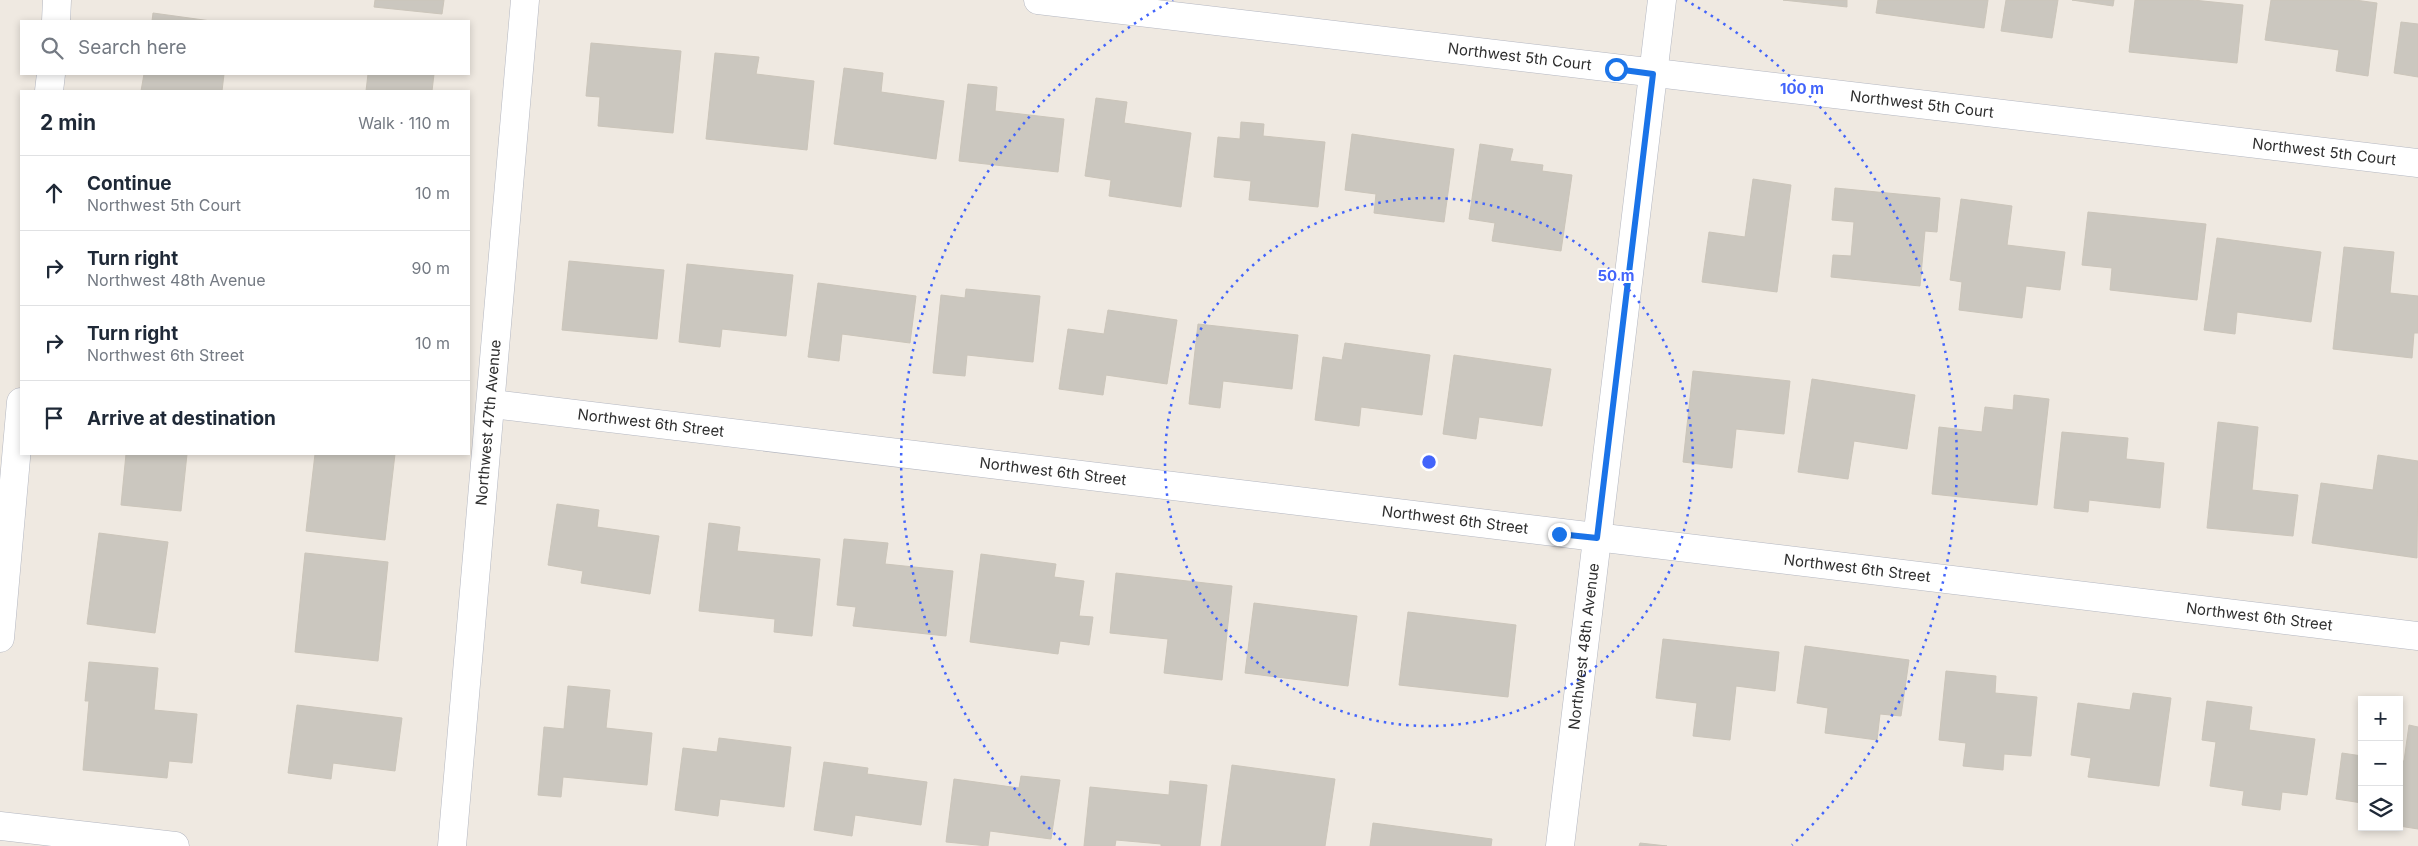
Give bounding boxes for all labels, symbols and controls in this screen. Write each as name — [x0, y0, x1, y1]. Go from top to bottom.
search box — [20, 20, 470, 75]
icon: search — [38, 34, 66, 62]
text: Search here — [78, 36, 187, 59]
street label: Northwest 5th Court — [1447, 38, 1593, 74]
route start — [1605, 58, 1628, 81]
text: 100 m — [1780, 79, 1824, 98]
street label: Northwest 5th Court — [1849, 86, 1995, 122]
text: 2 min — [40, 110, 96, 135]
text: Walk · 110 m — [358, 113, 450, 133]
street label: Northwest 5th Court — [2251, 133, 2397, 169]
text: Continue — [87, 172, 172, 195]
icon: ahead — [40, 179, 68, 207]
text: 10 m — [415, 183, 450, 203]
text: Northwest 5th Court — [87, 195, 241, 215]
text: Turn right — [87, 247, 178, 270]
icon: right — [40, 254, 68, 282]
text: 90 m — [411, 258, 450, 278]
text: 50 m — [1598, 266, 1634, 285]
text: Northwest 48th Avenue — [87, 270, 266, 290]
text: Turn right — [87, 322, 178, 345]
icon: right — [40, 329, 68, 357]
text: 10 m — [415, 333, 450, 353]
street label: Northwest 47th Avenue — [471, 339, 505, 506]
text: Northwest 6th Street — [87, 345, 244, 365]
icon: arrive — [40, 404, 68, 432]
street label: Northwest 6th Street — [577, 404, 725, 441]
text: Arrive at destination — [87, 407, 276, 430]
street label: Northwest 6th Street — [979, 453, 1127, 489]
centre of rings — [1420, 453, 1438, 471]
street label: Northwest 6th Street — [1381, 501, 1530, 538]
route end — [1548, 523, 1571, 546]
street label: Northwest 6th Street — [1783, 550, 1932, 586]
street label: Northwest 48th Avenue — [1564, 562, 1603, 731]
street label: Northwest 6th Street — [2185, 598, 2334, 635]
map controls — [2358, 696, 2403, 831]
button: + — [2358, 696, 2403, 741]
button: − — [2358, 741, 2403, 786]
button: layers — [2358, 786, 2403, 831]

